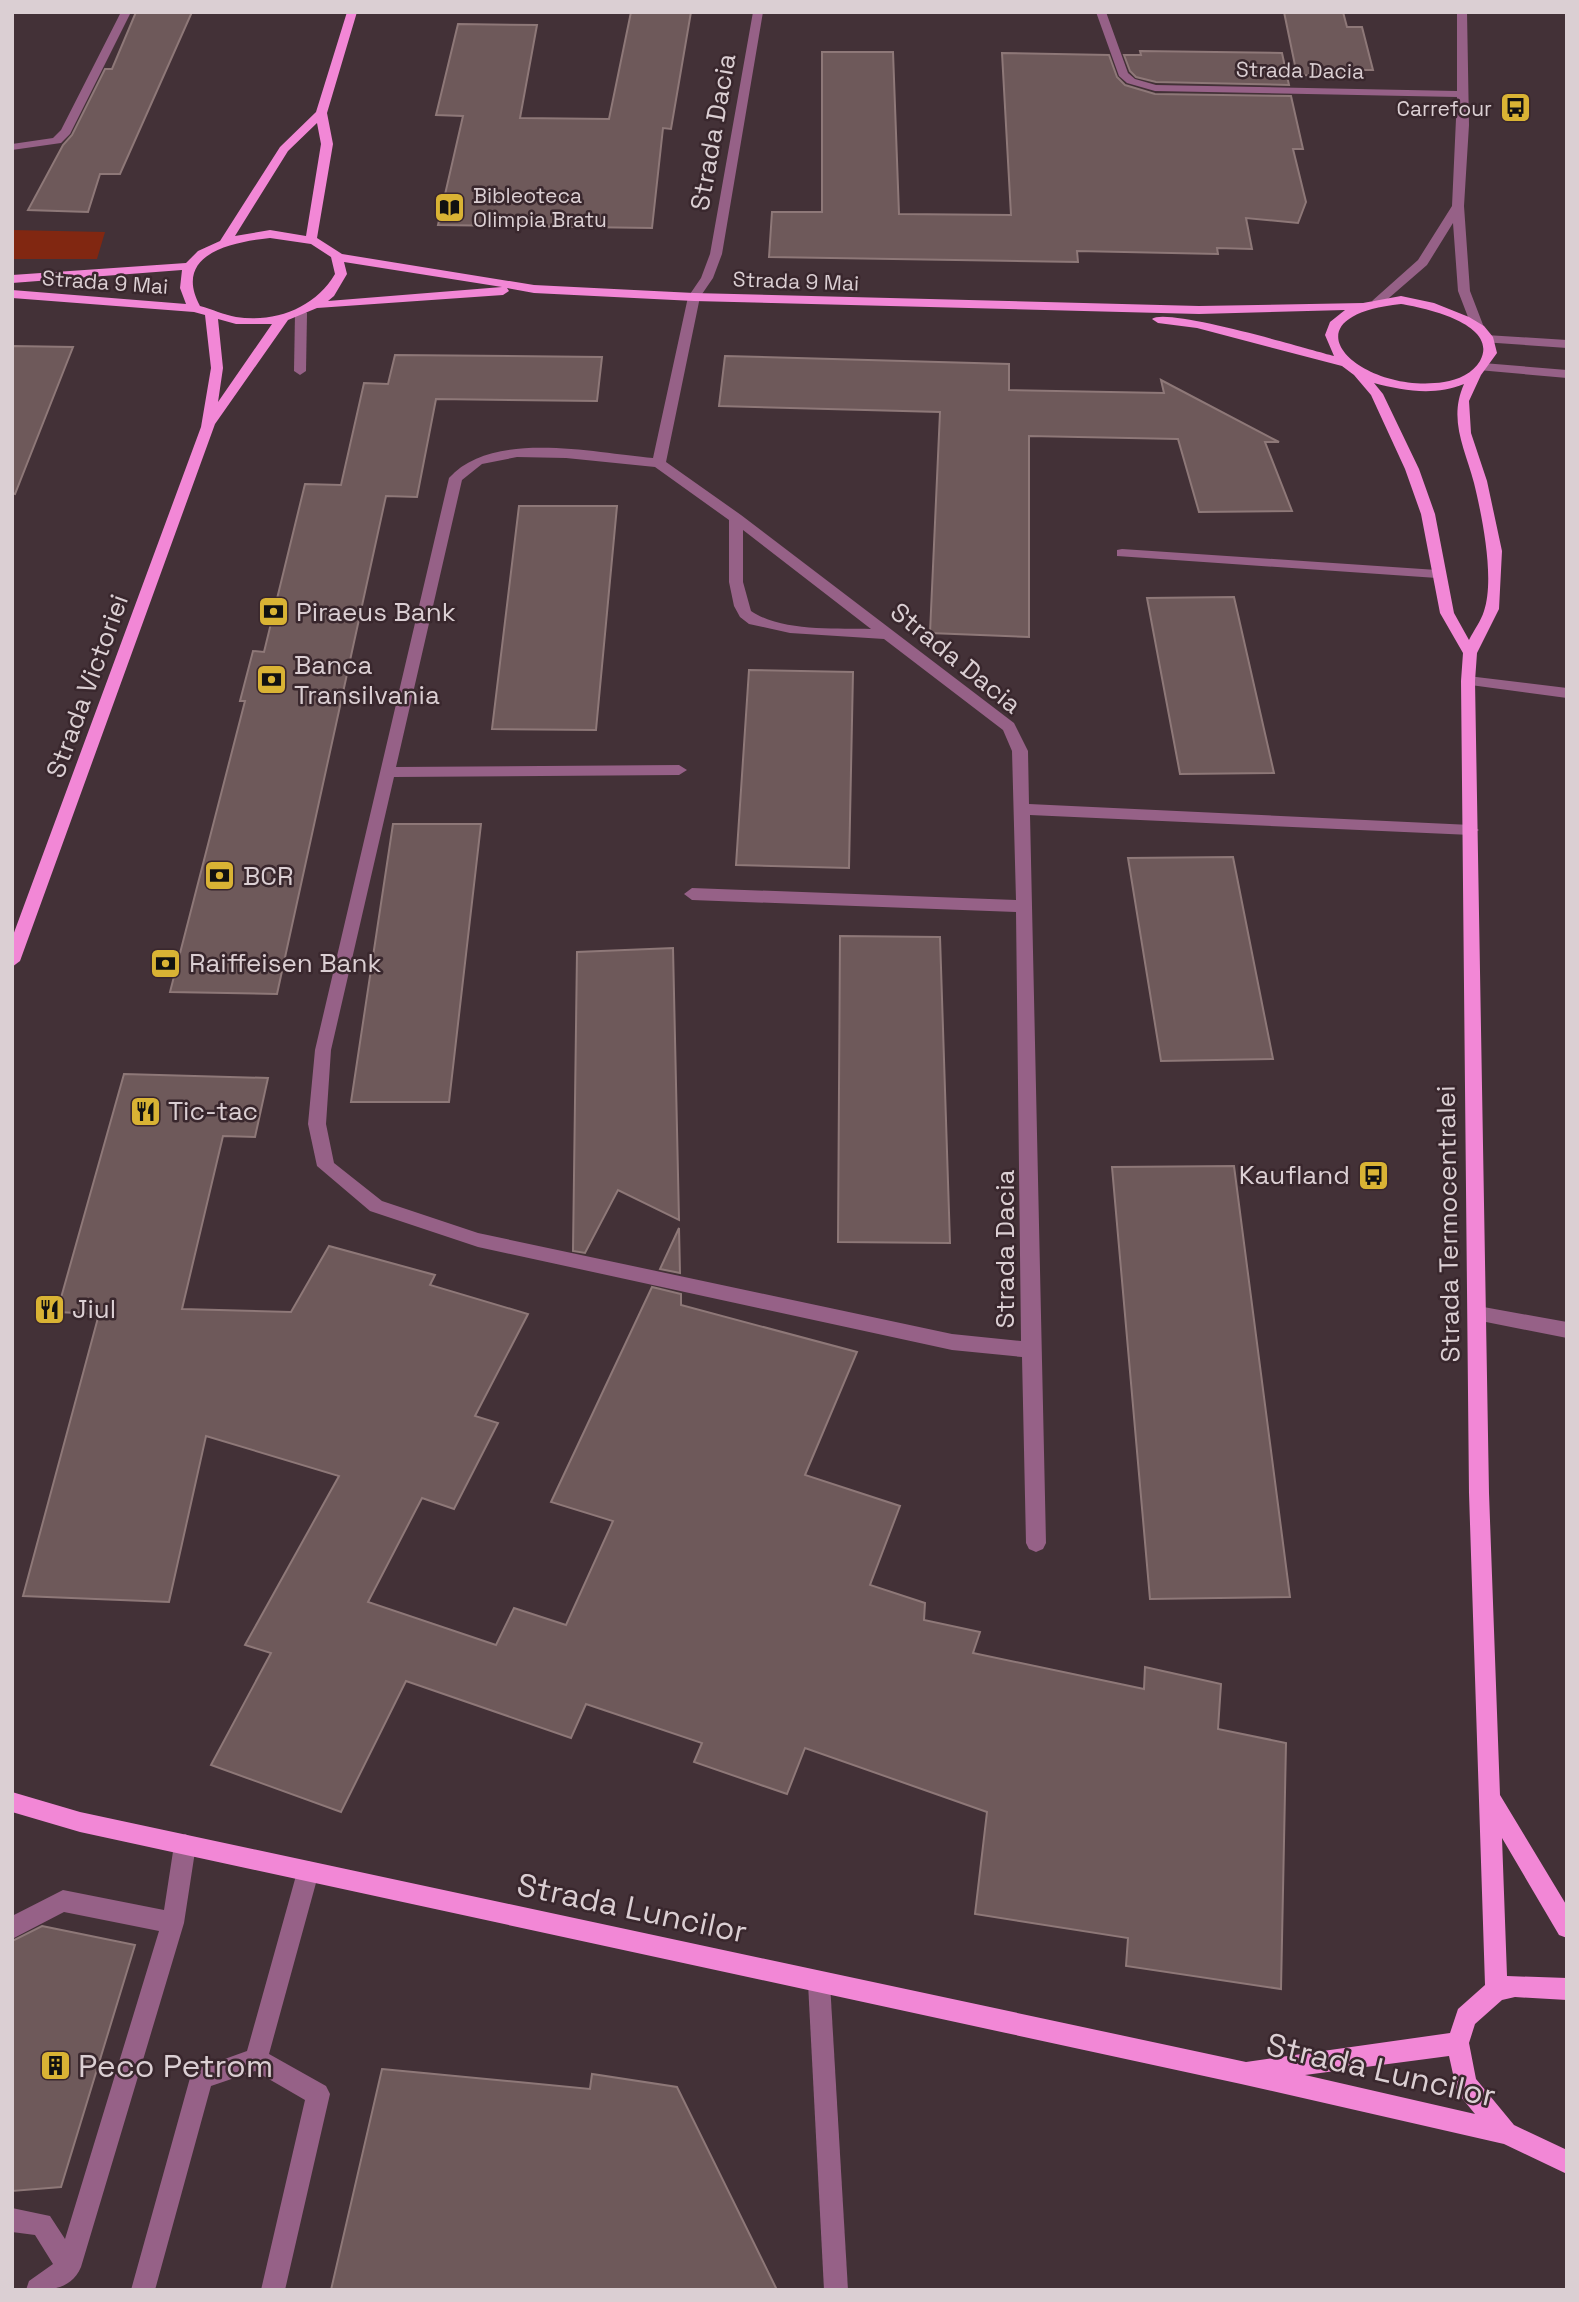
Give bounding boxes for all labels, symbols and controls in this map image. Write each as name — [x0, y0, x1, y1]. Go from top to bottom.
street label: Strada Dacia — [682, 51, 744, 213]
street label: Strada Dacia — [1236, 55, 1364, 85]
bus stop icon: Carrefour — [1498, 91, 1532, 125]
place label: Carrefour — [1396, 95, 1492, 122]
place label: Bibleoteca Olimpia Bratu — [473, 182, 607, 233]
library icon: Bibleoteca Olimpia Bratu — [433, 190, 467, 224]
street label: Strada 9 Mai — [41, 264, 169, 300]
street label: Strada 9 Mai — [732, 265, 860, 297]
street label: Strada Victoriei — [38, 590, 136, 782]
bank icon: Piraeus Bank — [256, 595, 290, 629]
place label: Piraeus Bank — [296, 595, 456, 629]
street label: Strada Dacia — [884, 595, 1028, 721]
place label: Banca Transilvania — [294, 648, 440, 712]
bank icon: Banca Transilvania — [254, 663, 288, 697]
bank icon: BCR — [203, 859, 237, 893]
place label: BCR — [243, 859, 293, 893]
bank icon: Raiffeisen Bank — [149, 946, 183, 980]
place label: Raiffeisen Bank — [189, 946, 381, 980]
street label: Strada Termocentralei — [1429, 1085, 1467, 1363]
restaurant icon: Tic-tac — [128, 1094, 162, 1128]
place label: Tic-tac — [168, 1094, 258, 1128]
place label: Kaufland — [1239, 1158, 1350, 1192]
bus stop icon: Kaufland — [1356, 1158, 1390, 1192]
street label: Strada Dacia — [988, 1169, 1022, 1328]
restaurant icon: Jiul — [32, 1292, 66, 1326]
place label: Jiul — [72, 1292, 116, 1326]
street label: Strada Luncilor — [513, 1864, 751, 1952]
street label: Strada Luncilor — [1262, 2024, 1500, 2116]
place label: Peco Petrom — [78, 2046, 273, 2086]
building icon: Peco Petrom — [38, 2049, 72, 2083]

